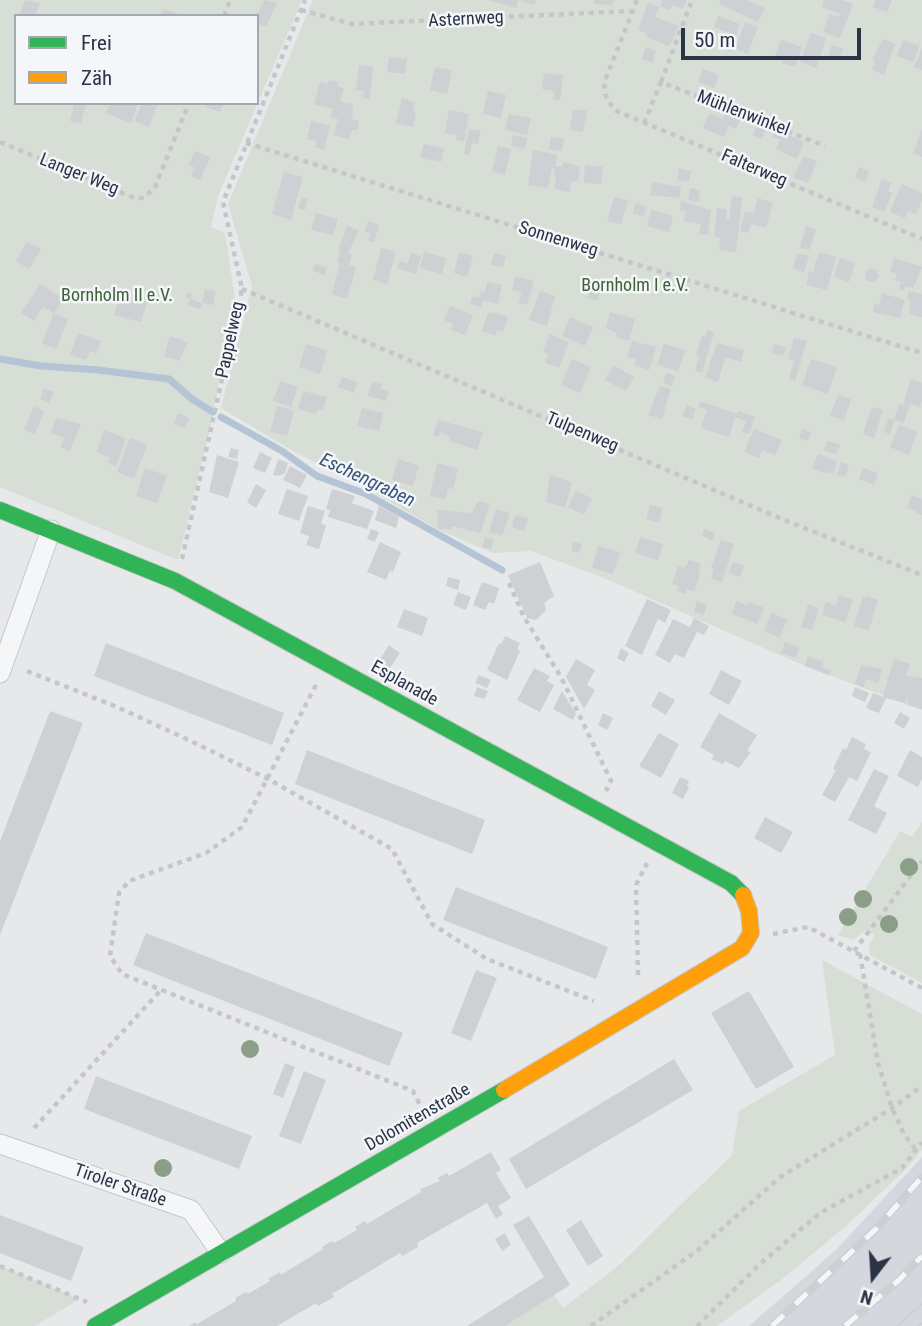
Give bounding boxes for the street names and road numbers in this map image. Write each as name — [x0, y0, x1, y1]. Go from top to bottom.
street label: Asternweg — [428, 7, 504, 33]
street label: Mühlenwinkel — [694, 86, 792, 142]
street label: Falterweg — [718, 145, 790, 193]
street label: Langer Weg — [36, 149, 122, 201]
street label: Sonnenweg — [516, 218, 600, 262]
street label: Pappelweg — [212, 300, 250, 380]
street label: Tulpenweg — [543, 408, 621, 458]
street label: Esplanade — [367, 657, 441, 711]
street label: Dolomitenstraße — [362, 1079, 474, 1157]
street label: Tiroler Straße — [71, 1160, 169, 1212]

